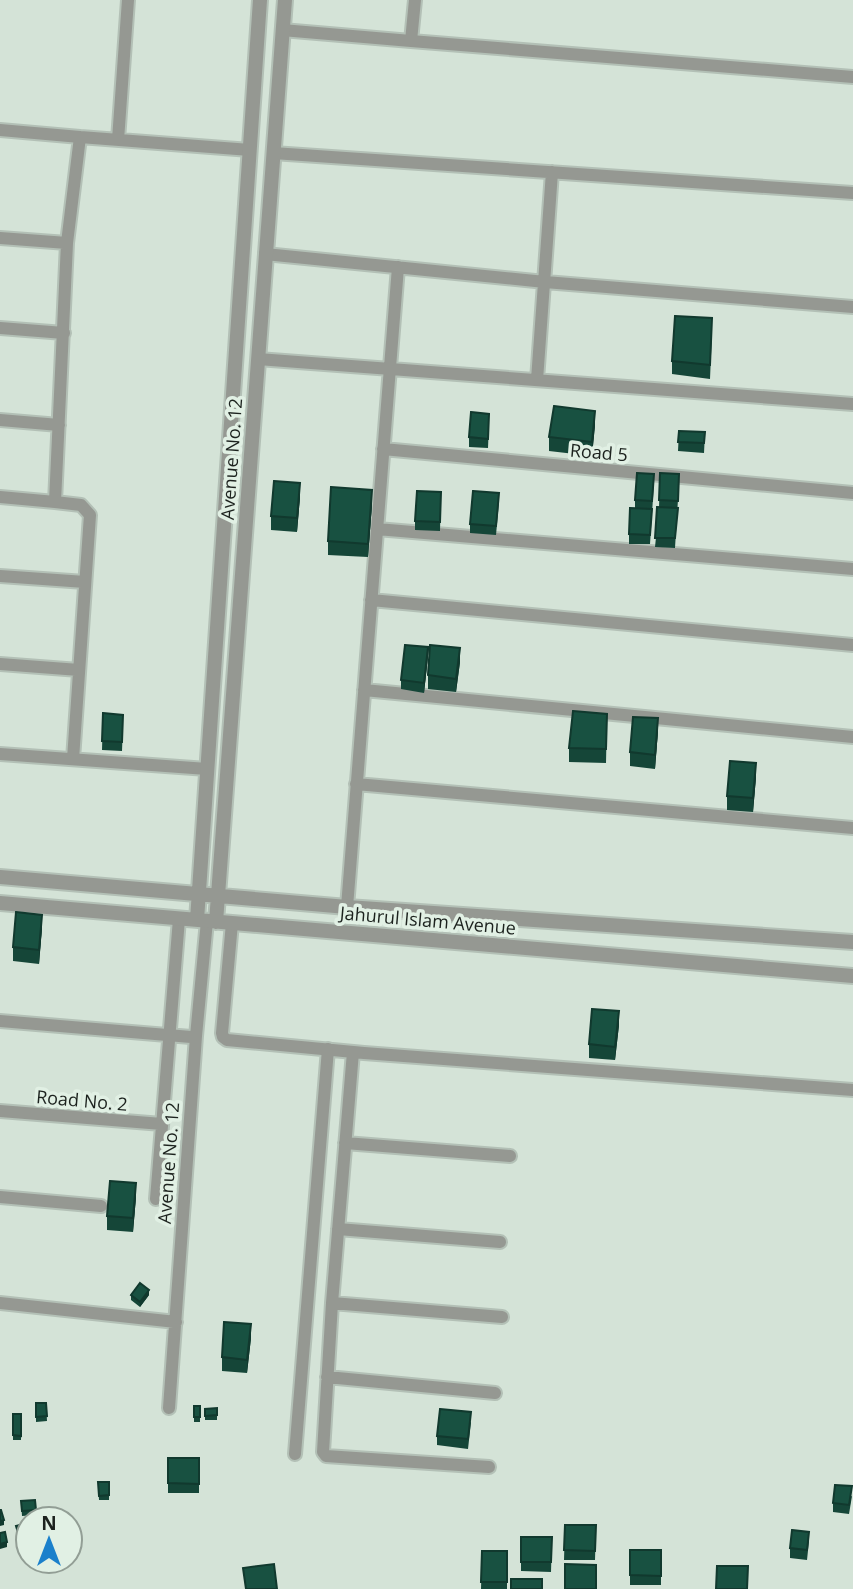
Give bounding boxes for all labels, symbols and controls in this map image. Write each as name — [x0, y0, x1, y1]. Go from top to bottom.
street label: Avenue No. 12 — [215, 397, 247, 521]
street label: Road 5 — [569, 438, 629, 466]
street label: Jahurul Islam Avenue — [337, 900, 517, 940]
street label: Road No. 2 — [35, 1084, 129, 1116]
street label: Avenue No. 12 — [152, 1101, 184, 1225]
north arrow — [14, 1505, 84, 1575]
text: N — [41, 1510, 57, 1536]

